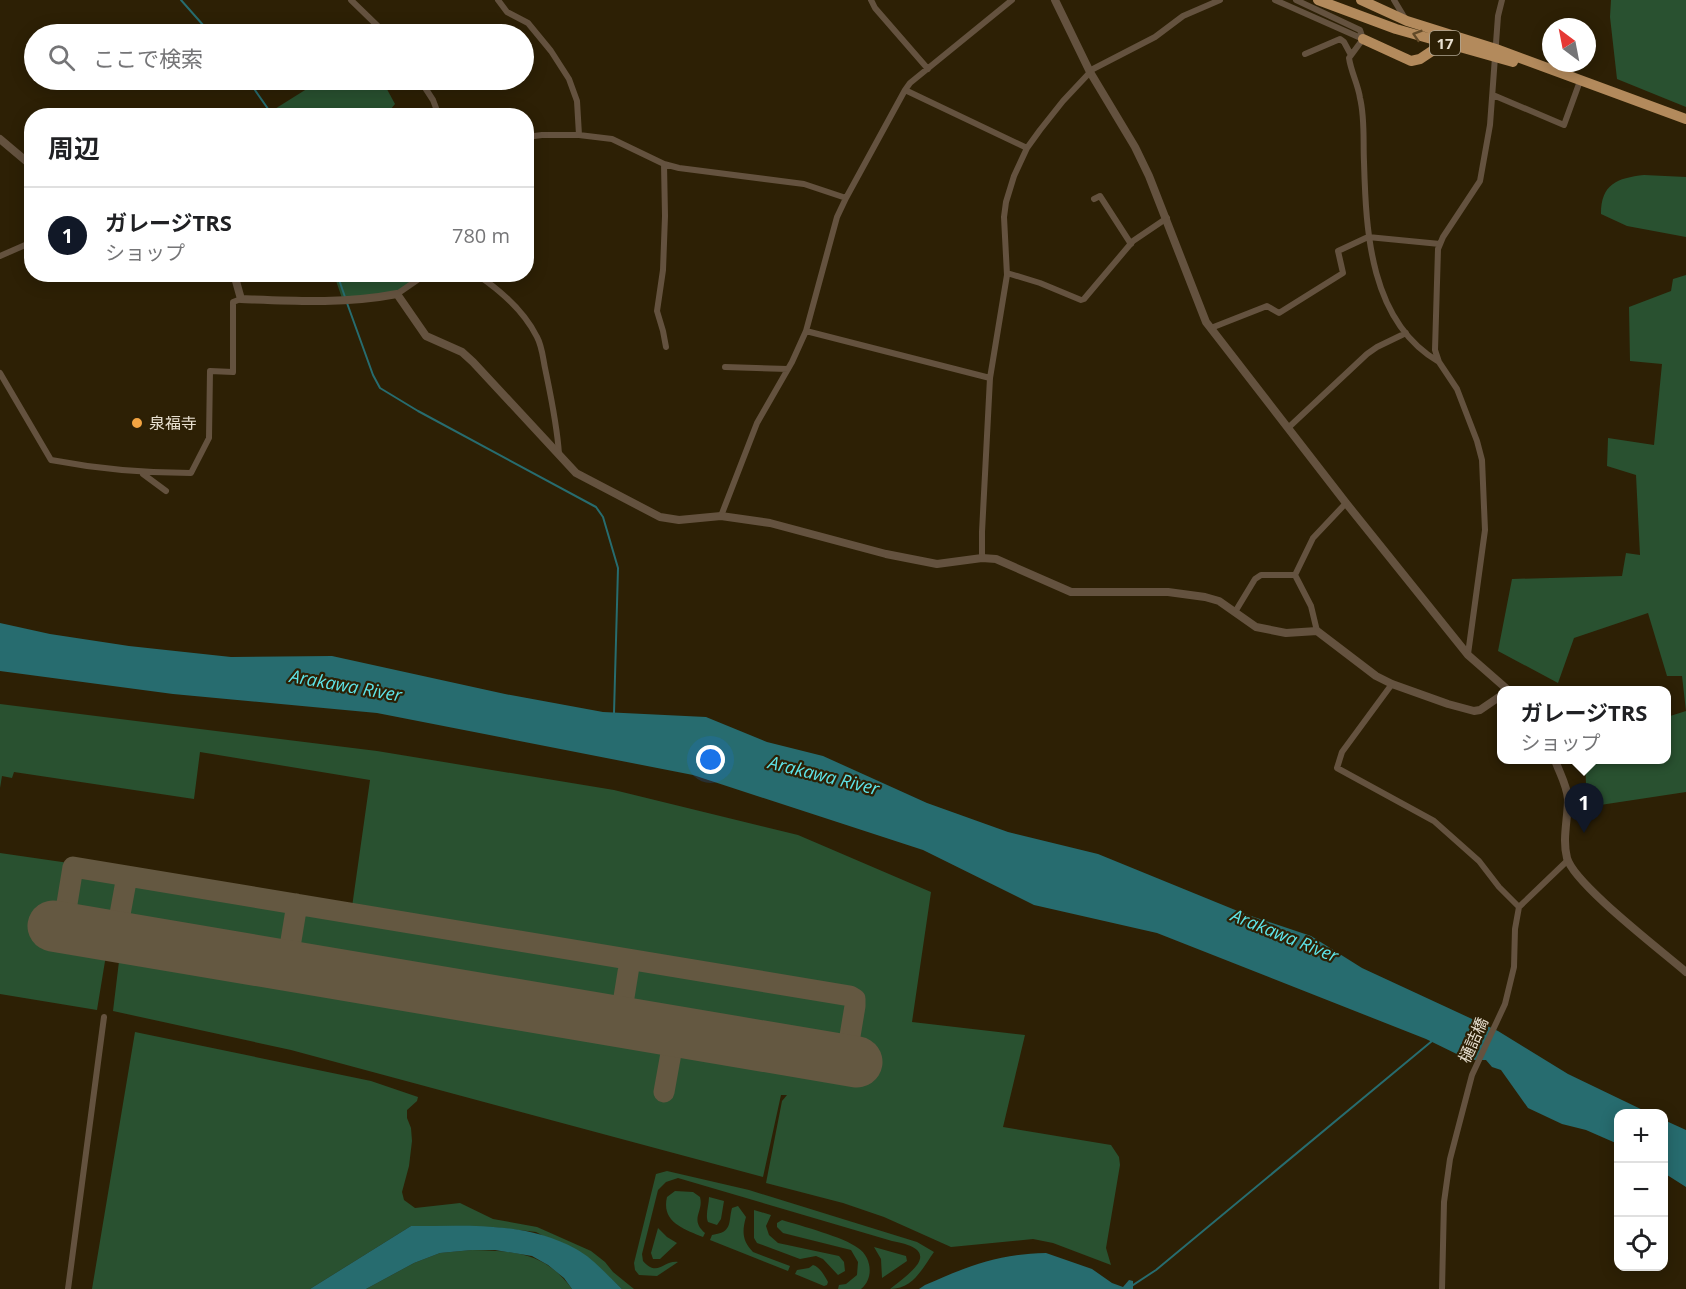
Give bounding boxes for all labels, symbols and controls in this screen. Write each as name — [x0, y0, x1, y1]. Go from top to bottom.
north arrow — [1542, 18, 1596, 72]
search box — [24, 24, 534, 90]
one-way arrow — [1412, 30, 1423, 42]
road number: 17 — [1430, 31, 1460, 55]
icon: search — [45, 41, 78, 74]
text: ここで検索 — [93, 43, 203, 73]
text: 周辺 — [48, 130, 100, 166]
text: ガレージTRS — [105, 207, 232, 237]
text: 1 — [62, 222, 73, 249]
text: 780 m — [452, 222, 510, 249]
text: ショップ — [105, 239, 185, 266]
place label: 泉福寺 — [149, 412, 197, 434]
marker: 泉福寺 — [130, 416, 144, 430]
water label: Arakawa River — [286, 663, 405, 707]
popup — [1497, 686, 1671, 764]
text: ガレージTRS — [1521, 697, 1647, 727]
text: ショップ — [1521, 729, 1601, 756]
your location — [696, 745, 725, 774]
water label: Arakawa River — [764, 749, 883, 801]
pin: 1 — [1564, 784, 1604, 833]
water label: Arakawa River — [1226, 902, 1343, 968]
street label: 樋詰橋 — [1453, 1014, 1493, 1066]
map controls — [1614, 1109, 1668, 1271]
button: + — [1614, 1109, 1668, 1163]
button: − — [1614, 1163, 1668, 1217]
button: locate — [1614, 1217, 1668, 1271]

